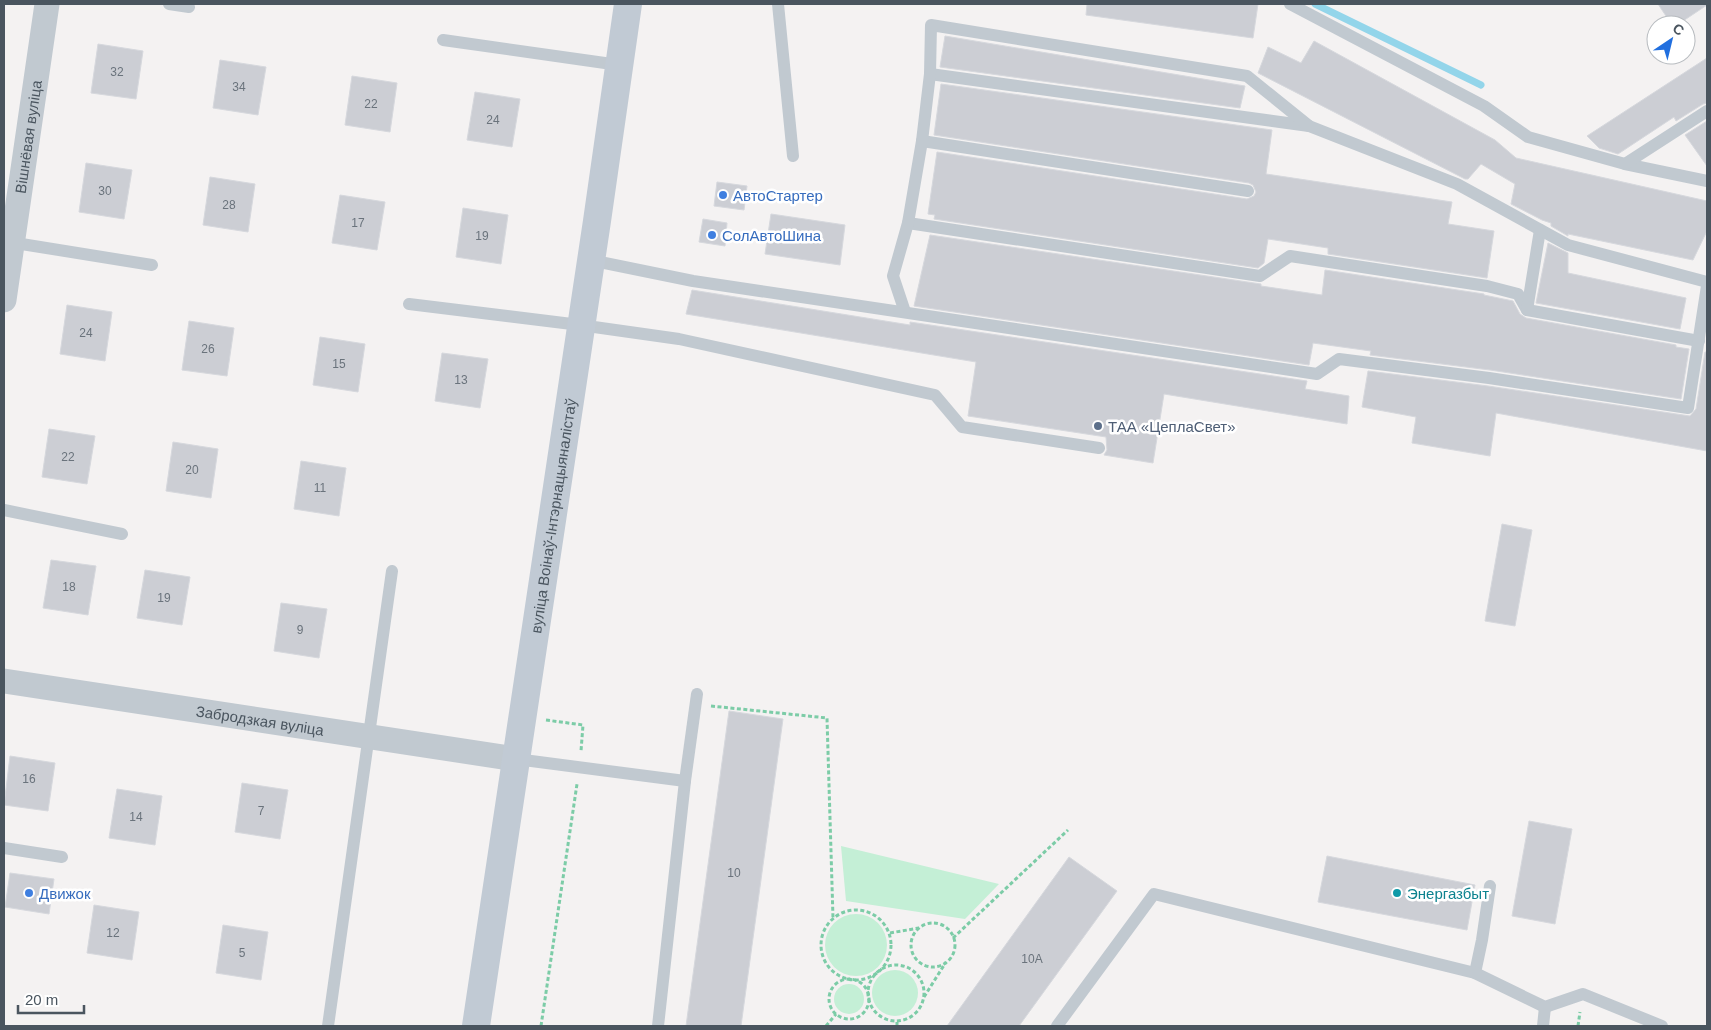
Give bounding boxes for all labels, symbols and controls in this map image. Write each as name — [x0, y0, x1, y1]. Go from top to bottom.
north arrow — [1646, 15, 1696, 65]
text: С — [1670, 20, 1687, 39]
house number: 32 — [110, 65, 124, 79]
street label: Вішнёвая вуліца — [11, 78, 44, 195]
house number: 34 — [232, 80, 246, 94]
house number: 22 — [364, 97, 378, 111]
house number: 24 — [486, 113, 500, 127]
house number: 30 — [98, 184, 112, 198]
place label: АвтоСтартер — [733, 187, 823, 204]
marker: АвтоСтартер — [717, 189, 729, 201]
house number: 28 — [222, 198, 236, 212]
house number: 17 — [351, 216, 365, 230]
place label: СолАвтоШина — [722, 227, 822, 244]
house number: 19 — [475, 229, 489, 243]
marker: СолАвтоШина — [706, 229, 718, 241]
house number: 24 — [79, 326, 93, 340]
house number: 26 — [201, 342, 215, 356]
house number: 15 — [332, 357, 346, 371]
house number: 13 — [454, 373, 468, 387]
street label: вуліца Воінаў-Інтэрнацыяналістаў — [527, 397, 579, 634]
place label: ТАА «ЦеплаСвет» — [1108, 418, 1236, 435]
marker: ТАА «ЦеплаСвет» — [1092, 420, 1104, 432]
house number: 22 — [61, 450, 75, 464]
house number: 20 — [185, 463, 199, 477]
house number: 11 — [314, 481, 327, 495]
house number: 18 — [62, 580, 76, 594]
house number: 19 — [157, 591, 171, 605]
house number: 9 — [297, 623, 304, 637]
street label: Забродзкая вуліца — [195, 702, 326, 738]
house number: 16 — [22, 772, 36, 786]
house number: 7 — [258, 804, 265, 818]
house number: 14 — [129, 810, 143, 824]
house number: 10 — [727, 866, 741, 880]
place label: Движок — [39, 885, 91, 902]
place label: Энергазбыт — [1407, 885, 1489, 902]
marker: Движок — [23, 887, 35, 899]
marker: Энергазбыт — [1391, 887, 1403, 899]
house number: 12 — [106, 926, 120, 940]
house number: 5 — [239, 946, 246, 960]
house number: 10А — [1021, 952, 1043, 966]
scale bar — [18, 982, 84, 1014]
text: 20 m — [25, 991, 58, 1008]

